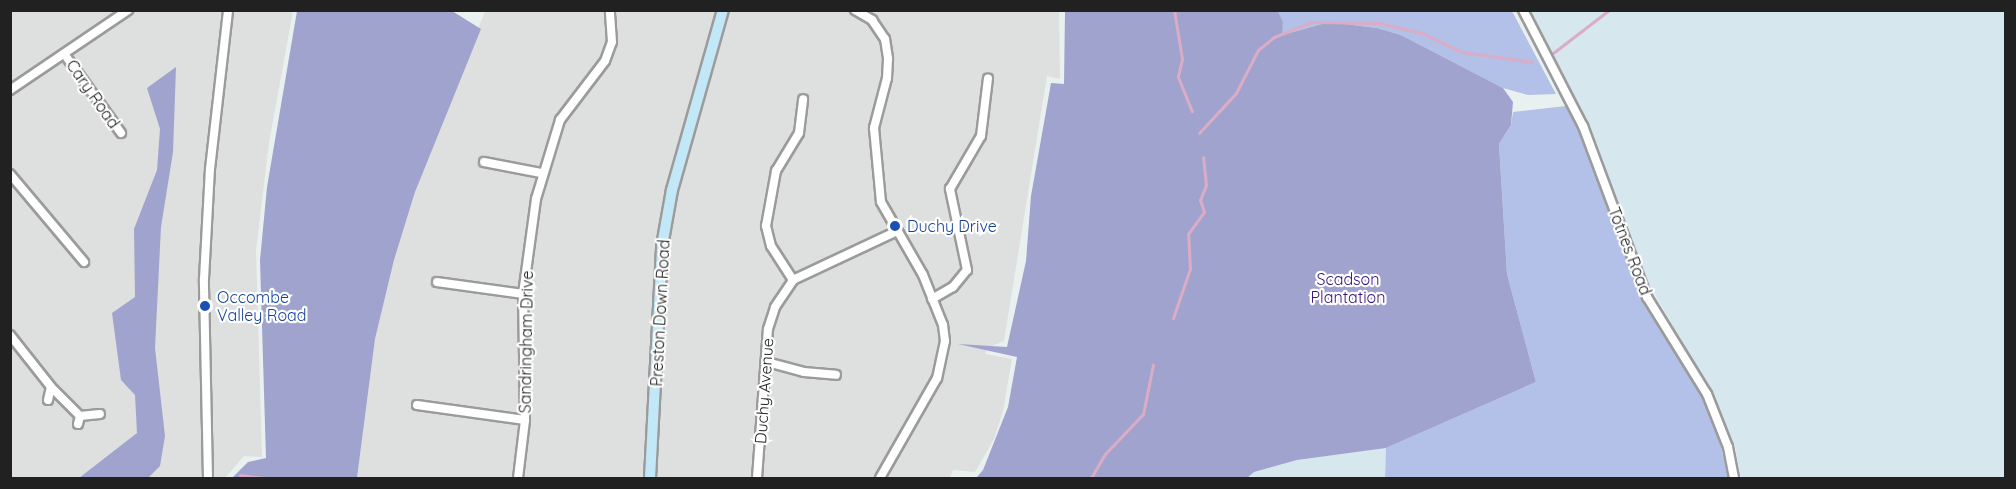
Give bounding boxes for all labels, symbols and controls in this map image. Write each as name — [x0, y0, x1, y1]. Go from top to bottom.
street label: Cary Road — [62, 56, 124, 132]
street label: Totnes Road — [1604, 204, 1656, 298]
place label: Duchy Drive — [907, 216, 997, 236]
marker: Duchy Drive — [888, 219, 902, 233]
street label: Preston Down Road — [647, 239, 673, 387]
park label: Scadson Plantation — [1310, 269, 1386, 307]
street label: Sandringham Drive — [515, 270, 537, 414]
place label: Occombe Valley Road — [217, 287, 306, 325]
marker: Occombe Valley Road — [198, 299, 212, 313]
street label: Duchy Avenue — [751, 337, 777, 445]

